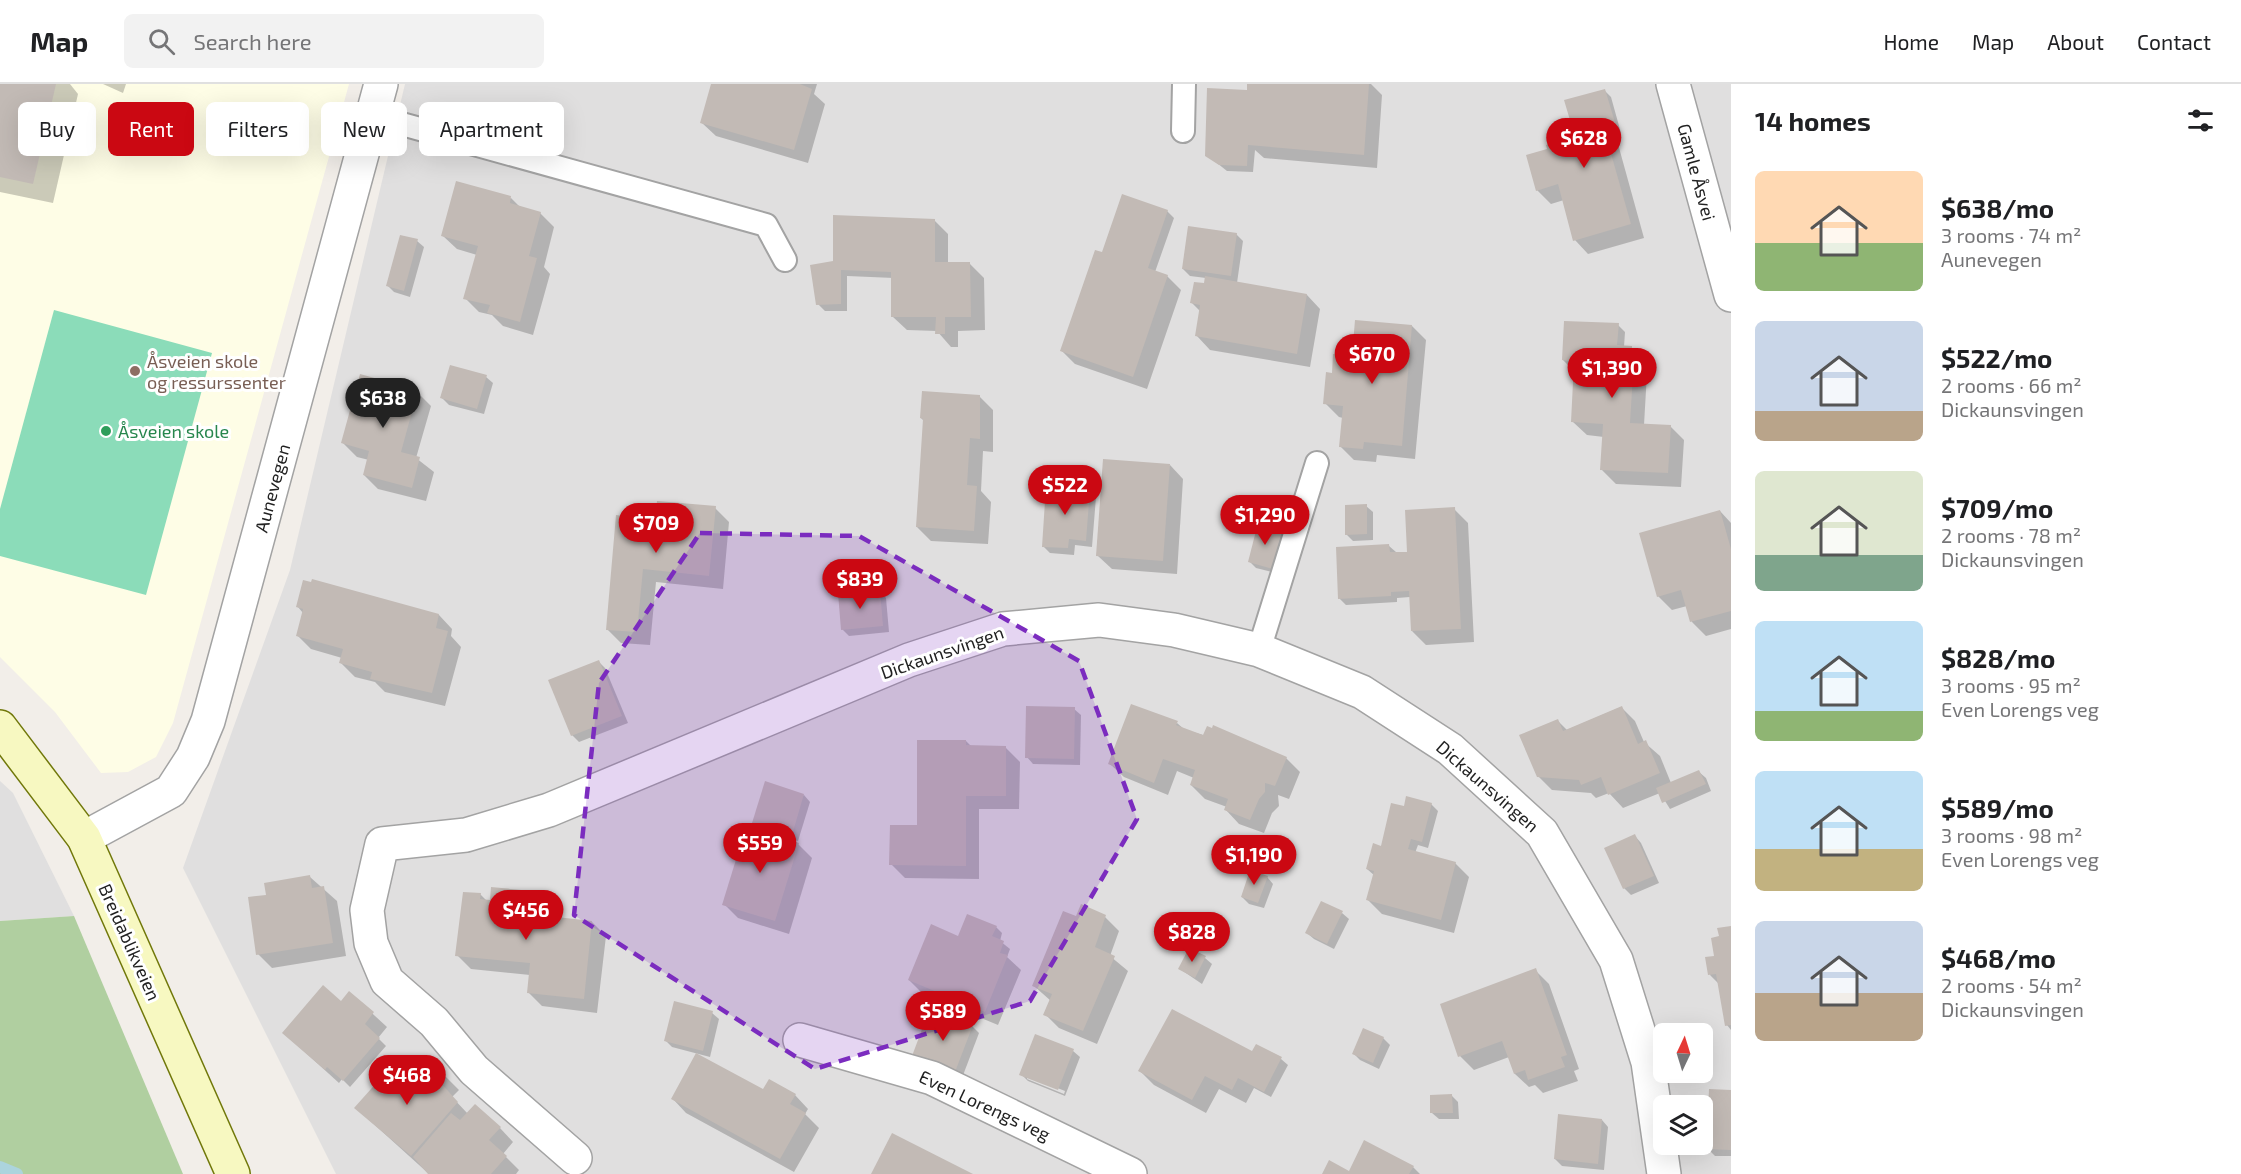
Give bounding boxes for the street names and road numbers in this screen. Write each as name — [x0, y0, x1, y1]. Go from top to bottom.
street label: Gamle Åsvei — [1674, 121, 1720, 223]
street label: Aunevegen — [250, 441, 294, 535]
street label: Dickaunsvingen — [878, 621, 1006, 683]
street label: Dickaunsvingen — [1432, 736, 1544, 836]
street label: Breidablikveien — [94, 880, 166, 1004]
street label: Even Lorengs veg — [916, 1065, 1054, 1145]

